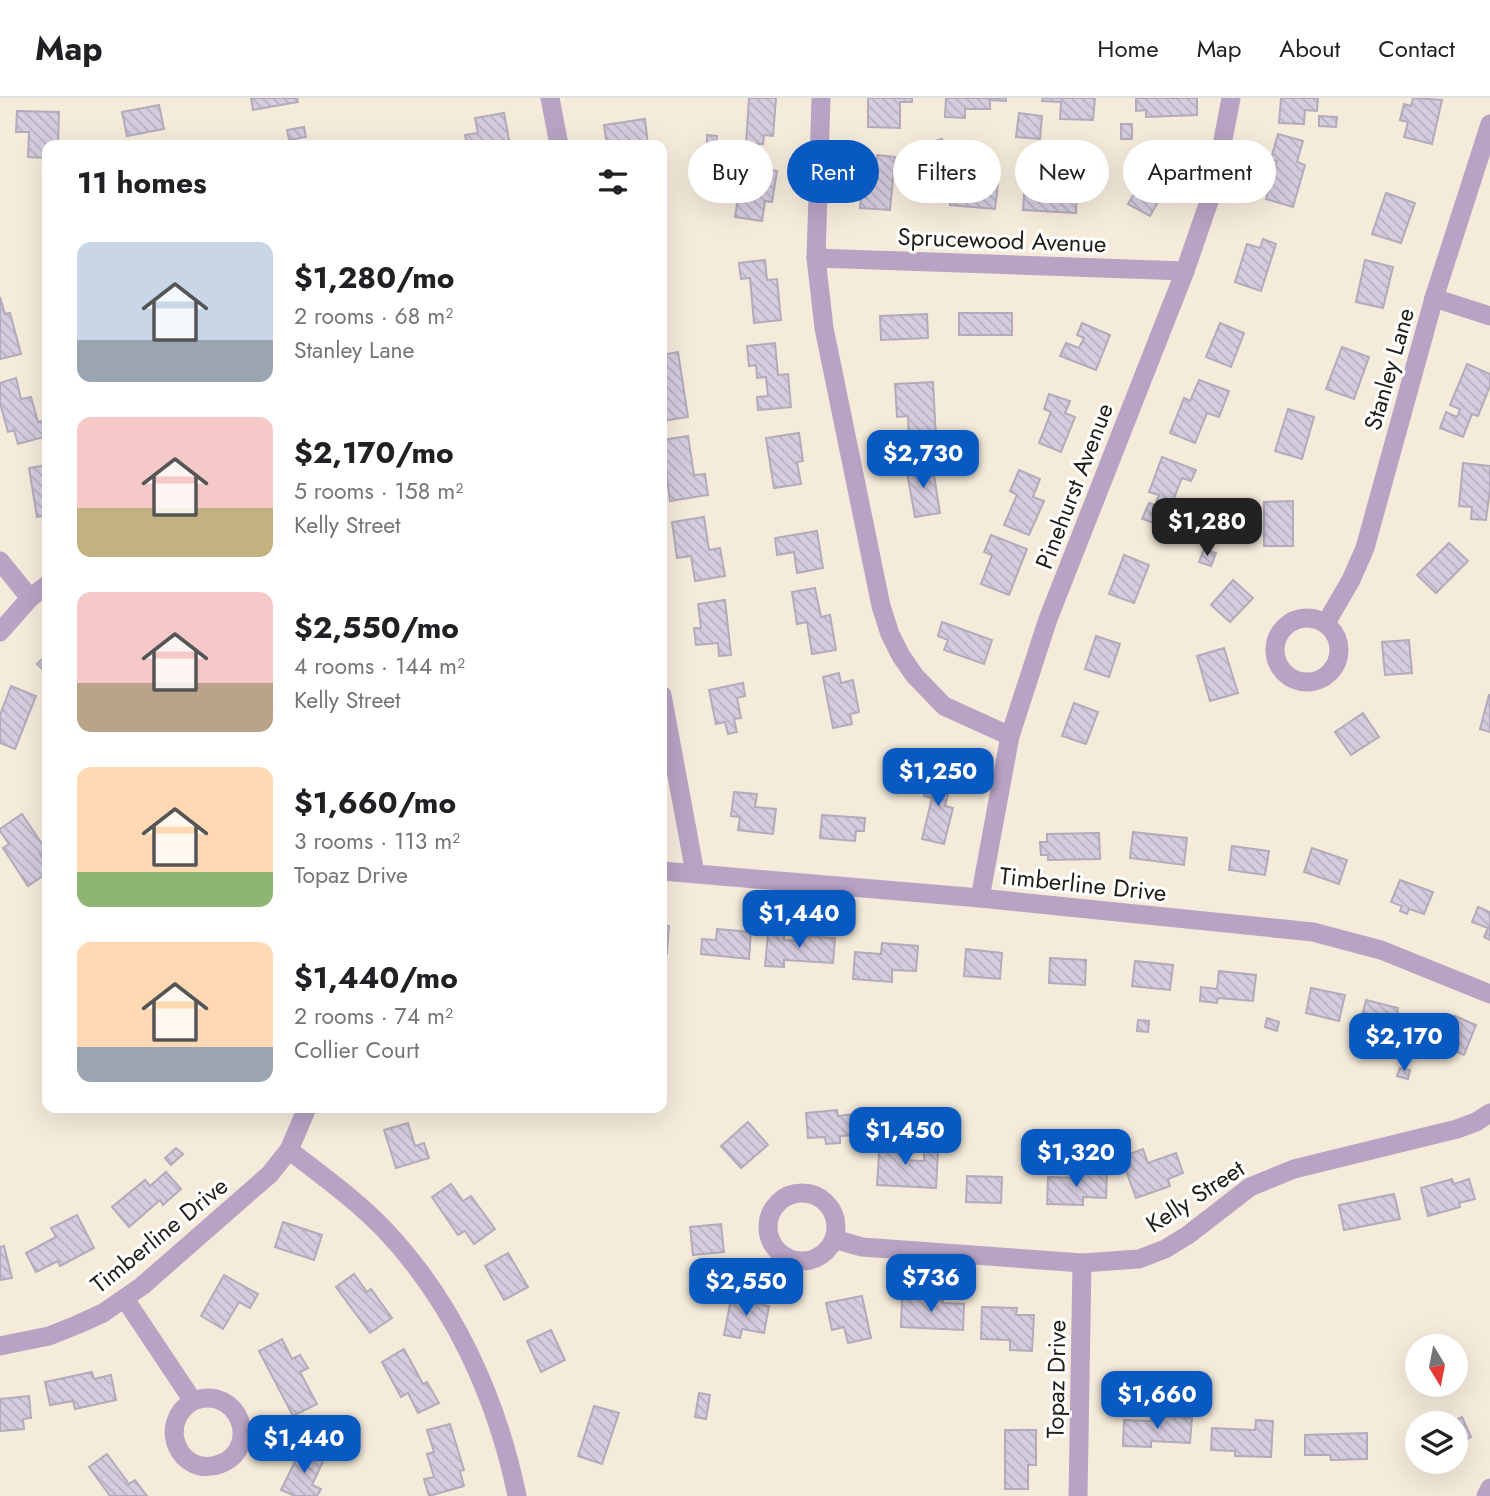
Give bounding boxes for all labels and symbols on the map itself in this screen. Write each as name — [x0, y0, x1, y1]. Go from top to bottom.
street label: Sprucewood Avenue — [897, 219, 1107, 261]
street label: Stanley Lane — [1355, 304, 1423, 434]
street label: Pinehurst Avenue — [1026, 398, 1122, 574]
pin: $2,730 — [866, 430, 980, 490]
pin: $1,280 — [1150, 498, 1264, 558]
pin: $1,250 — [881, 748, 995, 808]
street label: Timberline Drive — [998, 858, 1168, 910]
pin: $1,440 — [742, 890, 856, 950]
pin: $2,170 — [1347, 1014, 1461, 1073]
pin: $1,450 — [848, 1108, 962, 1167]
pin: $1,320 — [1019, 1130, 1133, 1189]
street label: Kelly Street — [1139, 1151, 1251, 1241]
street label: Timberline Drive — [83, 1169, 235, 1301]
pin: $736 — [890, 1254, 972, 1314]
pin: $2,550 — [689, 1258, 803, 1318]
street label: Topaz Drive — [1037, 1319, 1075, 1439]
north arrow — [1405, 1334, 1468, 1396]
pin: $1,660 — [1100, 1372, 1214, 1431]
pin: $1,440 — [247, 1416, 361, 1475]

